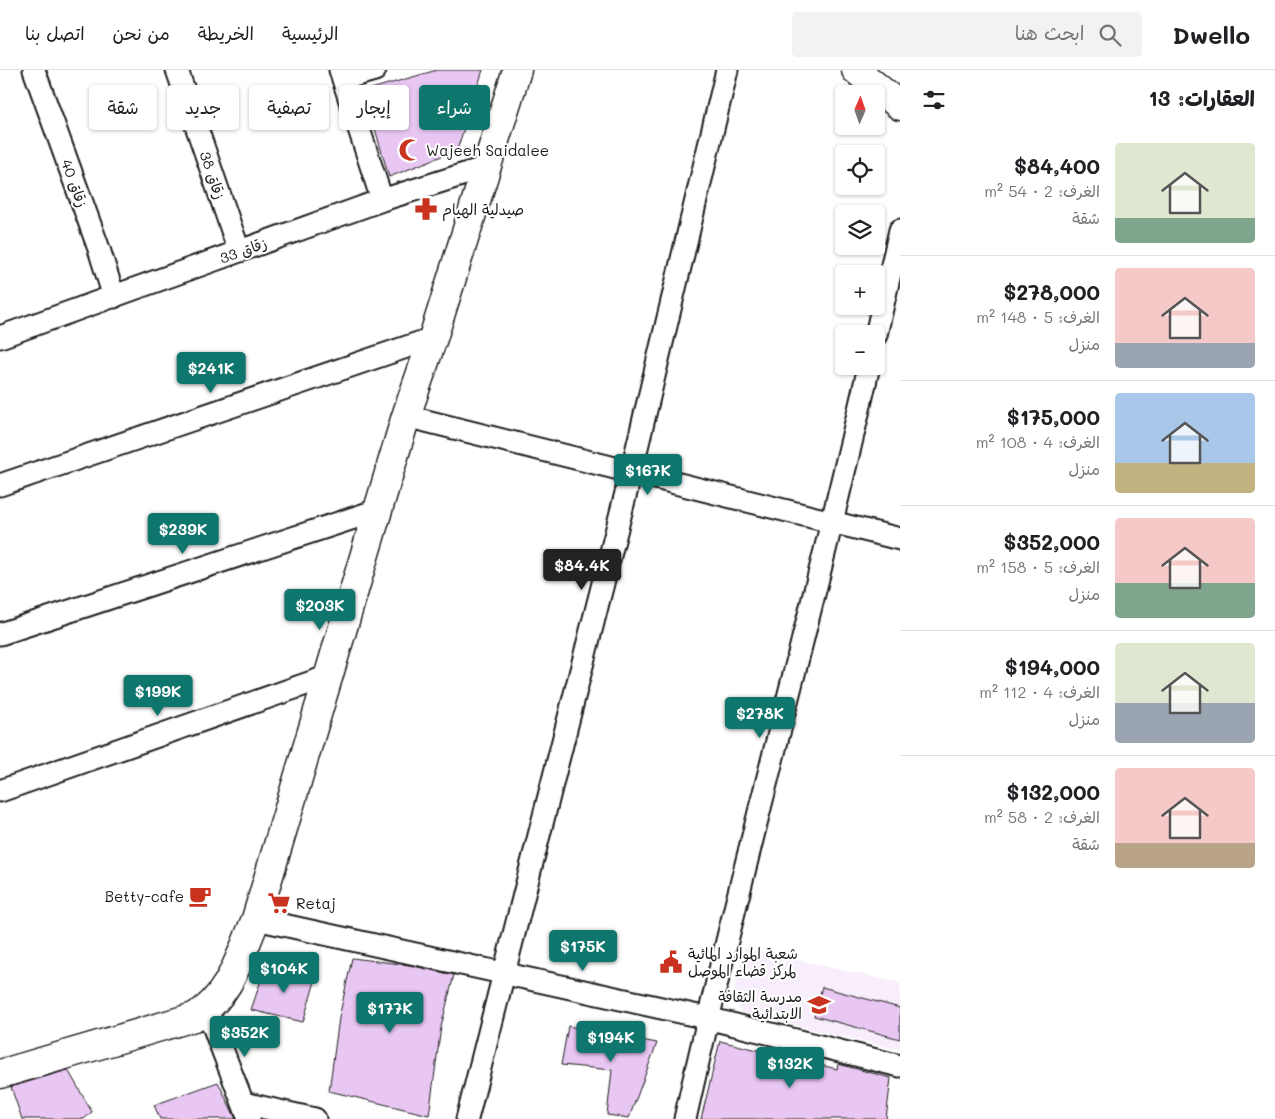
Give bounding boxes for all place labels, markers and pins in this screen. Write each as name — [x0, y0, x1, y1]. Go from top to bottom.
mosque icon: Wajeeh Saidalee — [397, 137, 423, 163]
place label: Wajeeh Saidalee — [426, 140, 549, 160]
pharmacy icon: صيدلية الهيام — [413, 196, 439, 222]
place label: صيدلية الهيام — [442, 199, 524, 222]
pin: $241K — [176, 352, 246, 394]
pin: $167K — [613, 454, 683, 496]
pin: $239K — [148, 512, 218, 555]
pin: $84.4K — [541, 548, 623, 591]
pin: $203K — [285, 588, 355, 631]
pin: $199K — [123, 674, 193, 717]
pin: $278K — [725, 696, 795, 739]
cafe icon: Betty-cafe — [187, 883, 213, 909]
place label: Betty-cafe — [105, 886, 184, 906]
supermarket icon: Retaj — [266, 890, 292, 916]
place label: Retaj — [296, 893, 336, 913]
pin: $175K — [548, 930, 618, 972]
place label: شعبة الموارد المائية لمركز قضاء الموصل — [688, 943, 798, 980]
public building icon: شعبة الموارد المائية لمركز قضاء الموصل — [658, 949, 684, 975]
pin: $104K — [249, 952, 319, 994]
place label: مدرسة الثقافة الابتدائية — [718, 986, 802, 1023]
pin: $177K — [355, 992, 425, 1034]
school or university icon: مدرسة الثقافة الابتدائية — [806, 992, 832, 1018]
pin: $352K — [210, 1016, 280, 1058]
pin: $194K — [576, 1020, 646, 1063]
pin: $132K — [755, 1046, 825, 1089]

